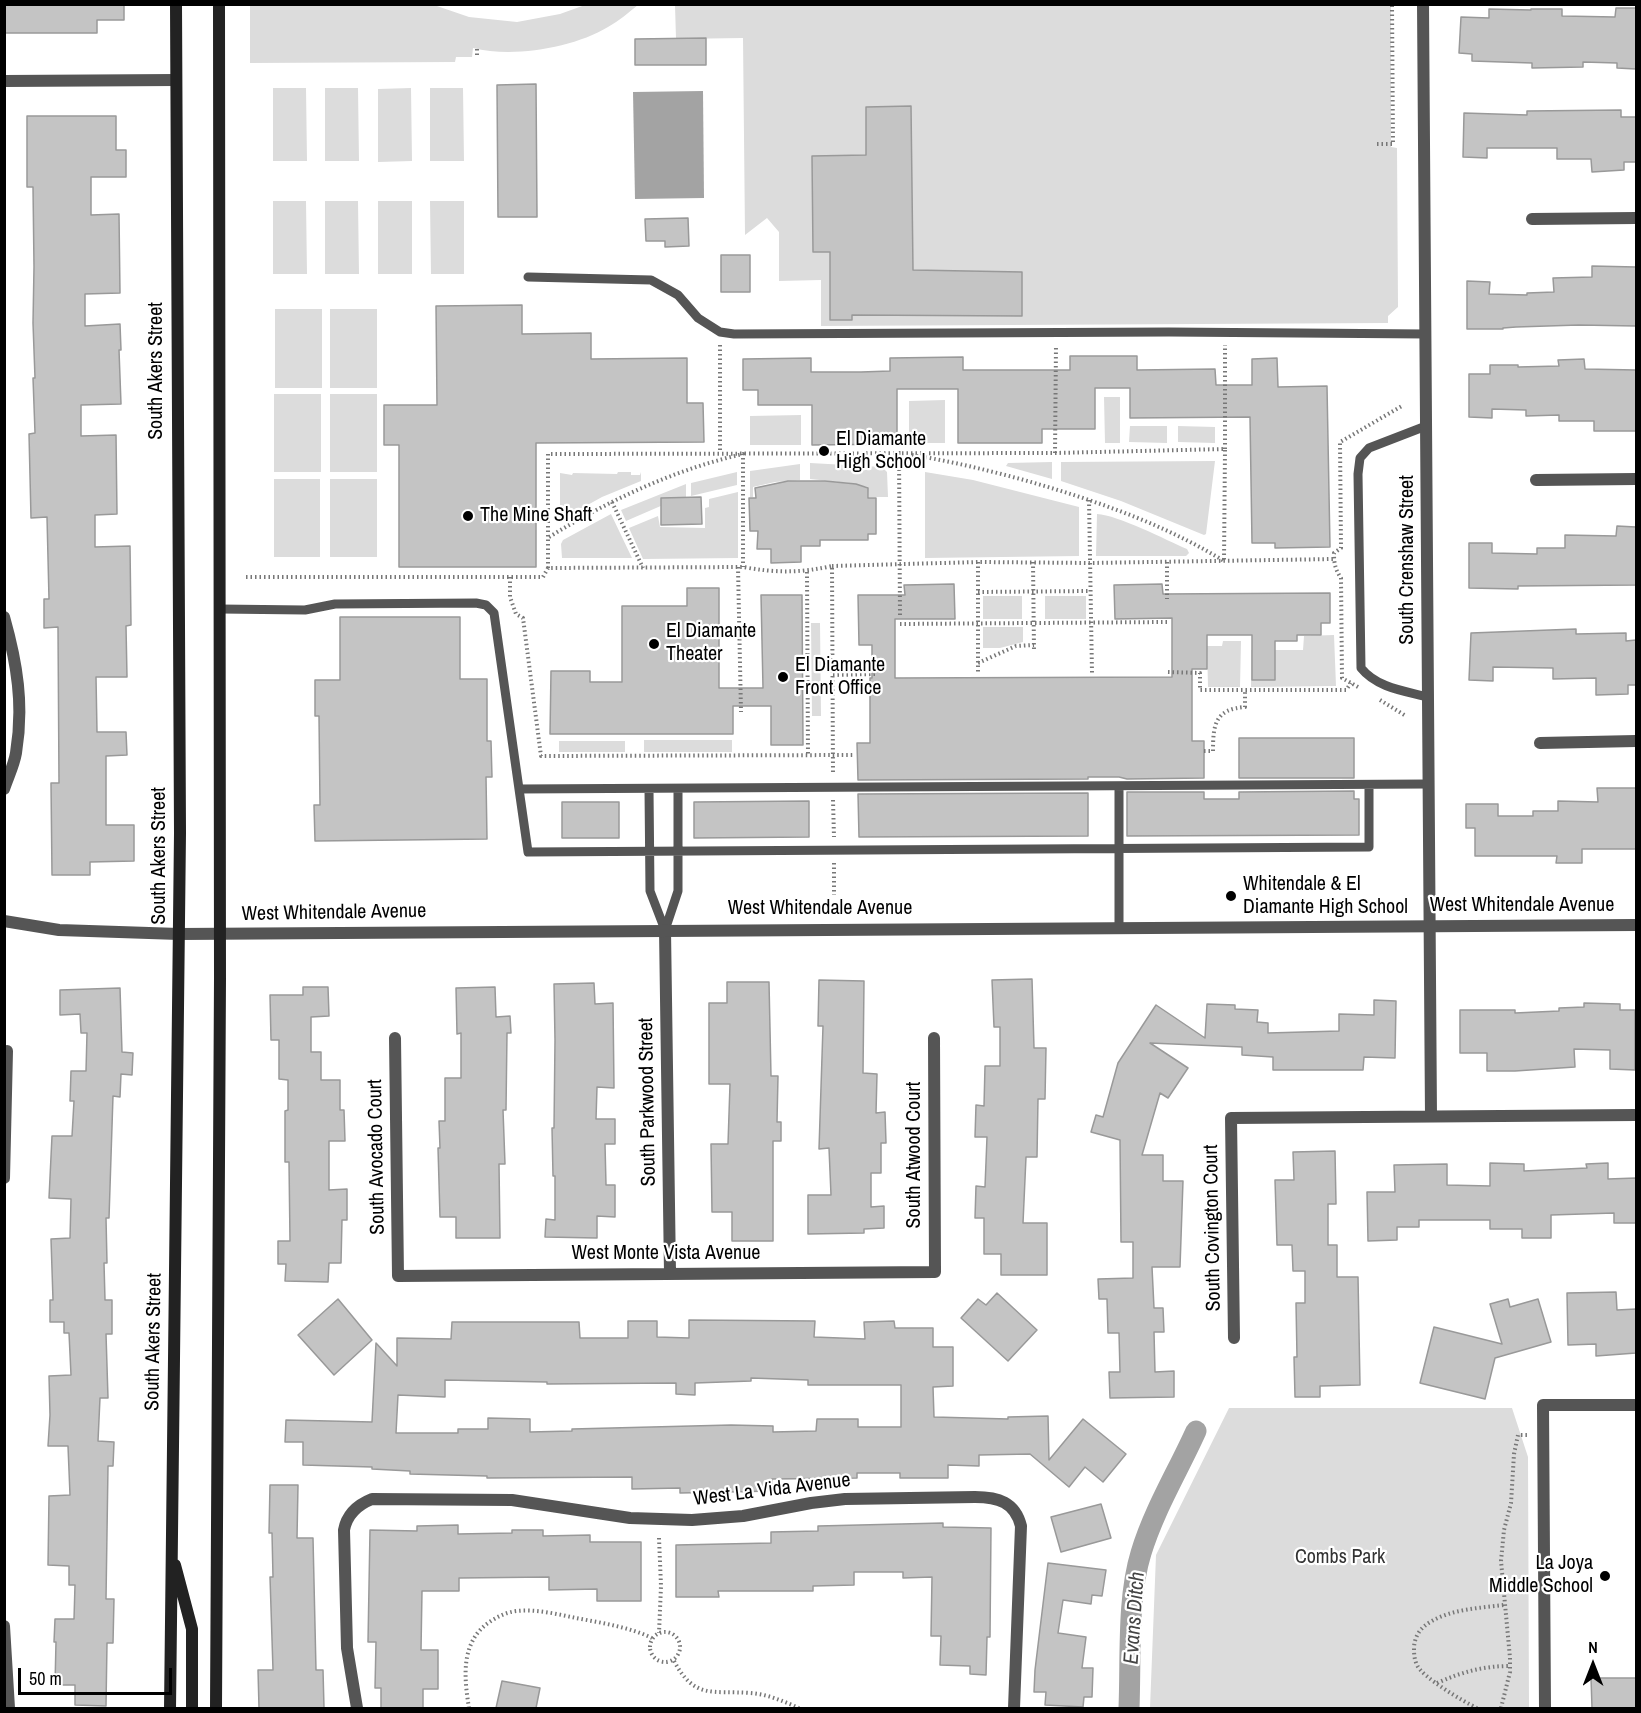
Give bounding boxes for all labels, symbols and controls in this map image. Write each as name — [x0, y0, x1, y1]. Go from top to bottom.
street label: South Akers Street — [145, 302, 169, 440]
place label: El Diamante High School — [836, 428, 926, 475]
marker: El Diamante High School — [817, 444, 831, 458]
street label: South Crenshaw Street — [1396, 475, 1420, 645]
place label: The Mine Shaft — [480, 504, 592, 528]
marker: The Mine Shaft — [461, 509, 475, 523]
place label: El Diamante Theater — [666, 620, 756, 667]
marker: El Diamante Theater — [647, 637, 661, 651]
place label: El Diamante Front Office — [795, 654, 885, 701]
marker: El Diamante Front Office — [776, 670, 790, 684]
street label: South Akers Street — [148, 787, 172, 925]
place label: Whitendale & El Diamante High School — [1243, 873, 1408, 920]
marker: Whitendale & El Diamante High School — [1224, 889, 1238, 903]
street label: West Whitendale Avenue — [1430, 894, 1614, 918]
street label: West Whitendale Avenue — [728, 897, 912, 921]
street label: West Whitendale Avenue — [242, 899, 426, 927]
street label: South Parkwood Street — [635, 1017, 661, 1187]
street label: South Avocado Court — [364, 1079, 390, 1235]
street label: South Atwood Court — [903, 1082, 927, 1228]
street label: South Covington Court — [1200, 1144, 1226, 1312]
street label: West Monte Vista Avenue — [572, 1242, 760, 1266]
street label: South Akers Street — [141, 1273, 167, 1411]
street label: West La Vida Avenue — [692, 1468, 852, 1512]
park label: Combs Park — [1295, 1546, 1385, 1570]
place label: La Joya Middle School — [1489, 1552, 1593, 1599]
marker: La Joya Middle School — [1598, 1569, 1612, 1583]
water label: Evans Ditch — [1119, 1571, 1151, 1665]
north arrow — [1563, 1635, 1623, 1695]
text: N — [1588, 1636, 1598, 1658]
scale bar — [21, 1656, 176, 1694]
text: 50 m — [29, 1666, 62, 1691]

